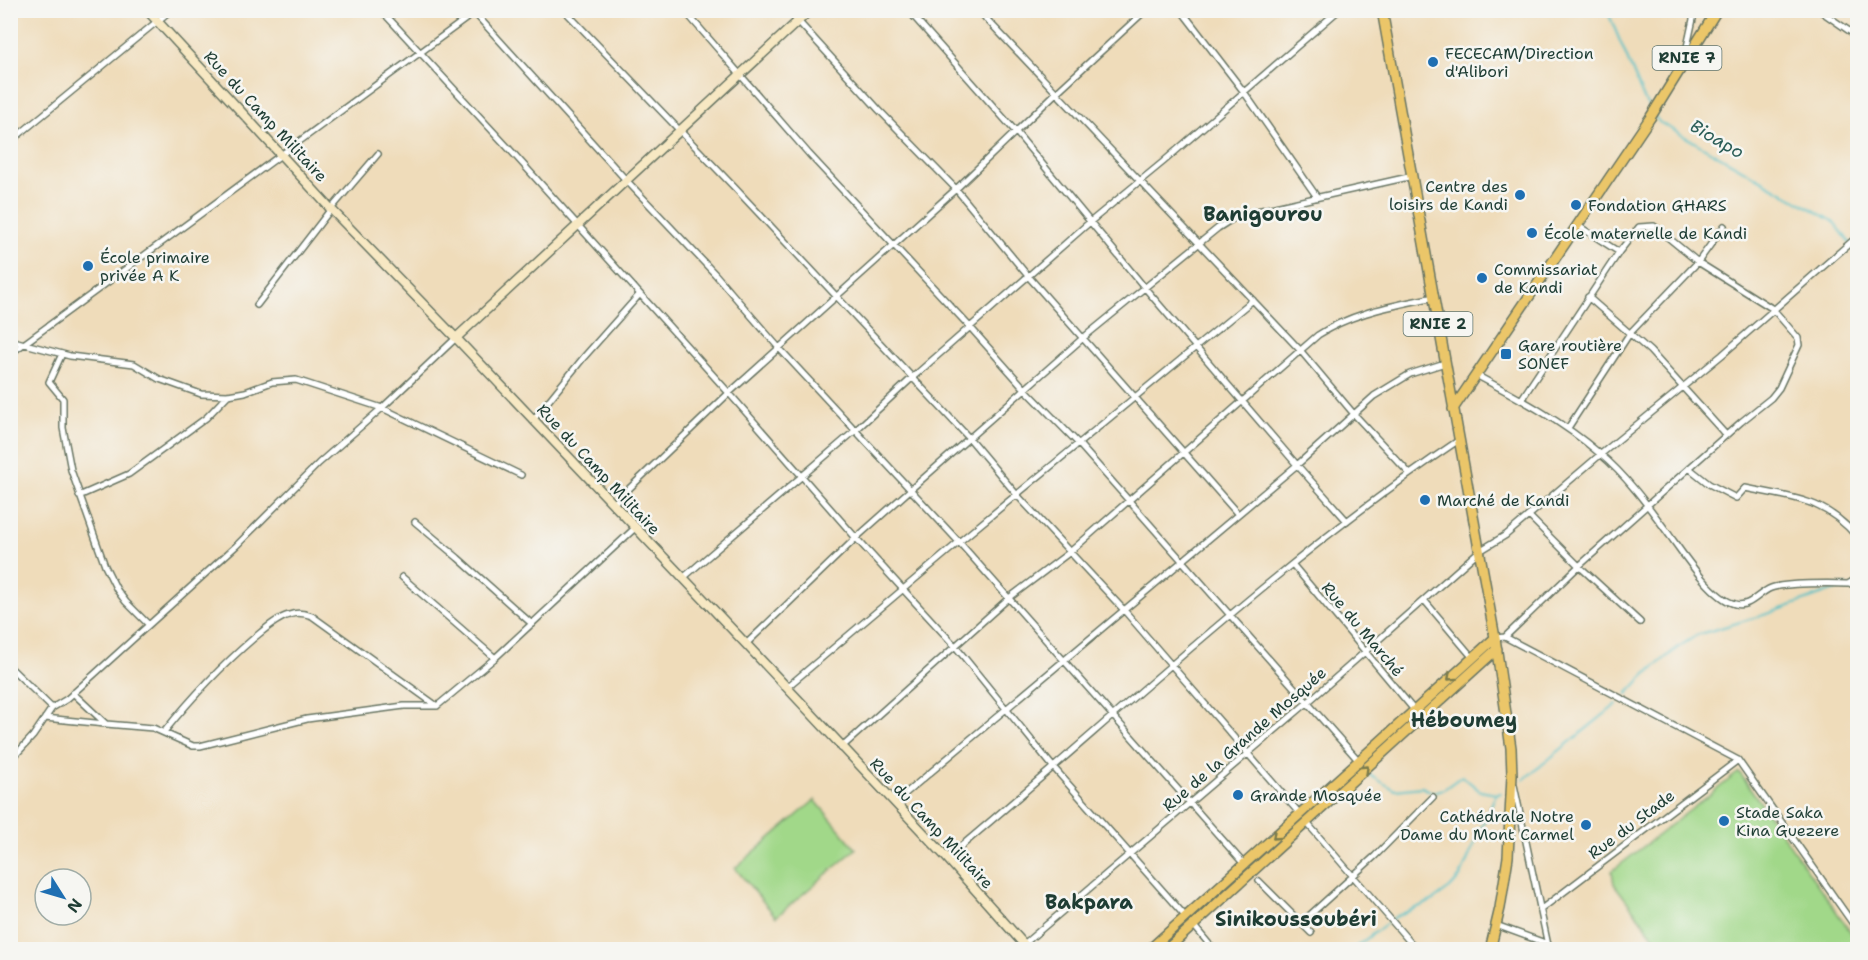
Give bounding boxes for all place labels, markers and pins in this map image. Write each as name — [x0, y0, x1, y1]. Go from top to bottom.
place label: FECECAM/Direction d'Alibori — [1445, 43, 1594, 82]
marker: FECECAM/Direction d'Alibori — [1426, 55, 1440, 69]
place label: Centre des loisirs de Kandi — [1389, 176, 1508, 215]
marker: Centre des loisirs de Kandi — [1513, 188, 1527, 202]
place label: Fondation GHARS — [1588, 195, 1727, 216]
marker: Fondation GHARS — [1569, 198, 1583, 212]
place label: École maternelle de Kandi — [1544, 223, 1747, 244]
marker: École maternelle de Kandi — [1525, 226, 1539, 240]
place label: École primaire privée A K — [100, 247, 210, 286]
marker: École primaire privée A K — [81, 259, 95, 273]
place label: Commissariat de Kandi — [1494, 259, 1598, 298]
marker: Commissariat de Kandi — [1475, 271, 1489, 285]
place label: Gare routière SONEF — [1518, 335, 1622, 374]
marker: Gare routière SONEF — [1499, 347, 1513, 361]
place label: Marché de Kandi — [1437, 490, 1570, 511]
marker: Marché de Kandi — [1418, 493, 1432, 507]
place label: Grande Mosquée — [1250, 785, 1382, 805]
marker: Grande Mosquée — [1231, 788, 1245, 802]
place label: Stade Saka Kina Guezere — [1736, 802, 1839, 841]
place label: Cathédrale Notre Dame du Mont Carmel — [1400, 806, 1574, 845]
marker: Stade Saka Kina Guezere — [1717, 814, 1731, 828]
marker: Cathédrale Notre Dame du Mont Carmel — [1579, 818, 1593, 832]

